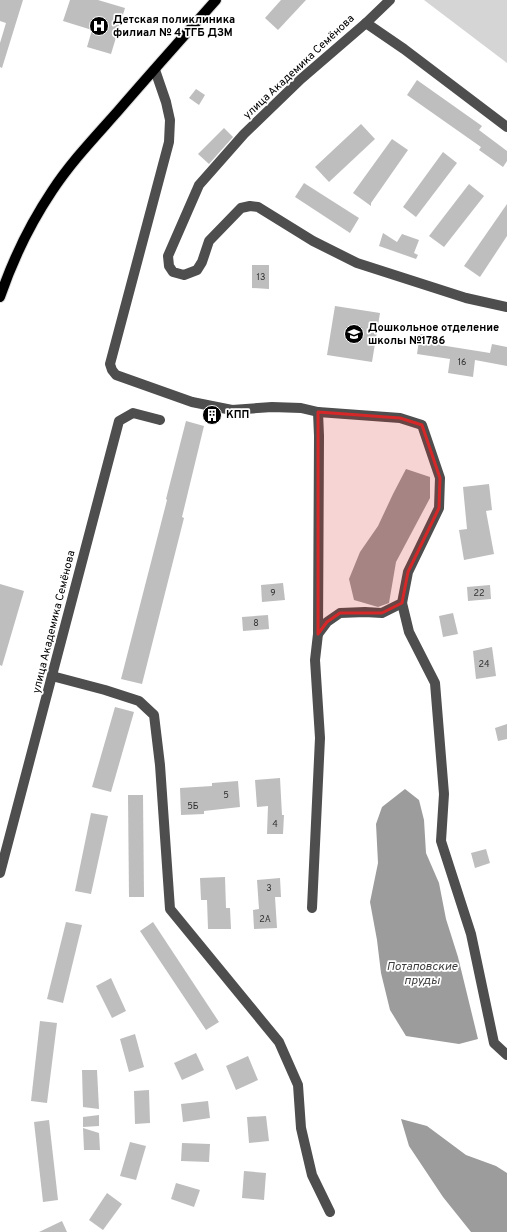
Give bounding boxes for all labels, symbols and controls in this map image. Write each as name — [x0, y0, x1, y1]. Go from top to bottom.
street label: улица Академика Семёнова — [241, 12, 358, 122]
place label: Детская поликлиника филиал № 4 ТГБ ДЗМ — [113, 13, 235, 40]
hospital icon: Детская поликлиника филиал № 4 ТГБ ДЗМ — [88, 15, 110, 37]
house number: 13 — [257, 272, 265, 283]
place label: Дошкольное отделение школы №1786 — [368, 321, 499, 348]
school or university icon: Дошкольное отделение школы №1786 — [343, 323, 365, 345]
house number: 16 — [458, 357, 466, 368]
building icon: КПП — [201, 404, 223, 426]
place label: КПП — [226, 408, 249, 422]
street label: улица Академика Семёнова — [29, 549, 79, 695]
house number: 9 — [270, 588, 276, 599]
house number: 22 — [473, 588, 485, 599]
house number: 8 — [253, 618, 259, 629]
house number: 24 — [478, 659, 490, 670]
house number: 5 — [223, 790, 229, 801]
house number: 5Б — [187, 801, 199, 812]
house number: 4 — [272, 819, 278, 830]
house number: 3 — [266, 883, 272, 894]
house number: 2А — [259, 914, 271, 925]
water label: Потаповские пруды — [386, 959, 458, 989]

